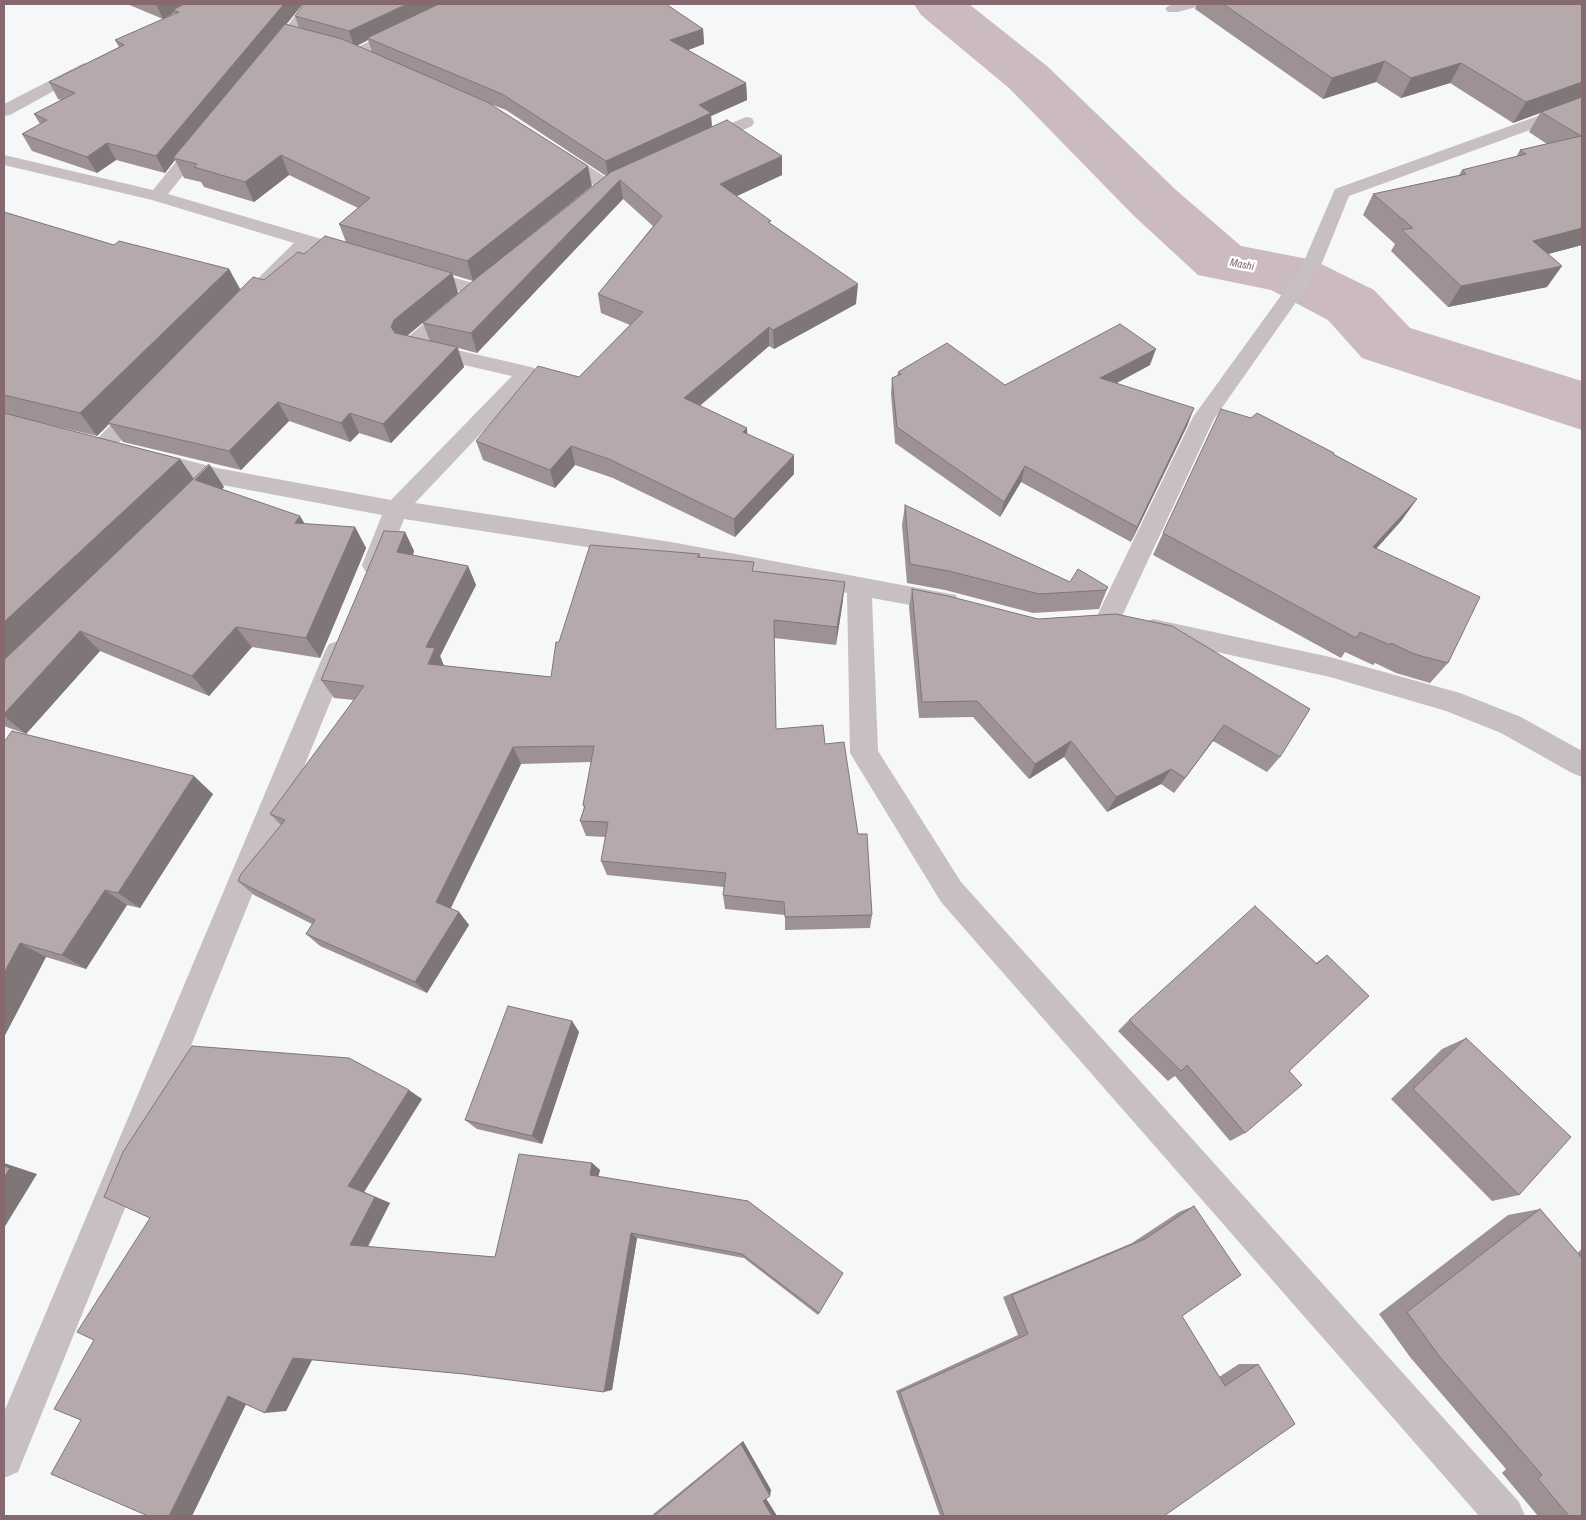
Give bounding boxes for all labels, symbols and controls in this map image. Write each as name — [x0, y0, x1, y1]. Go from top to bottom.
water label: Mashi — [1229, 256, 1255, 274]

